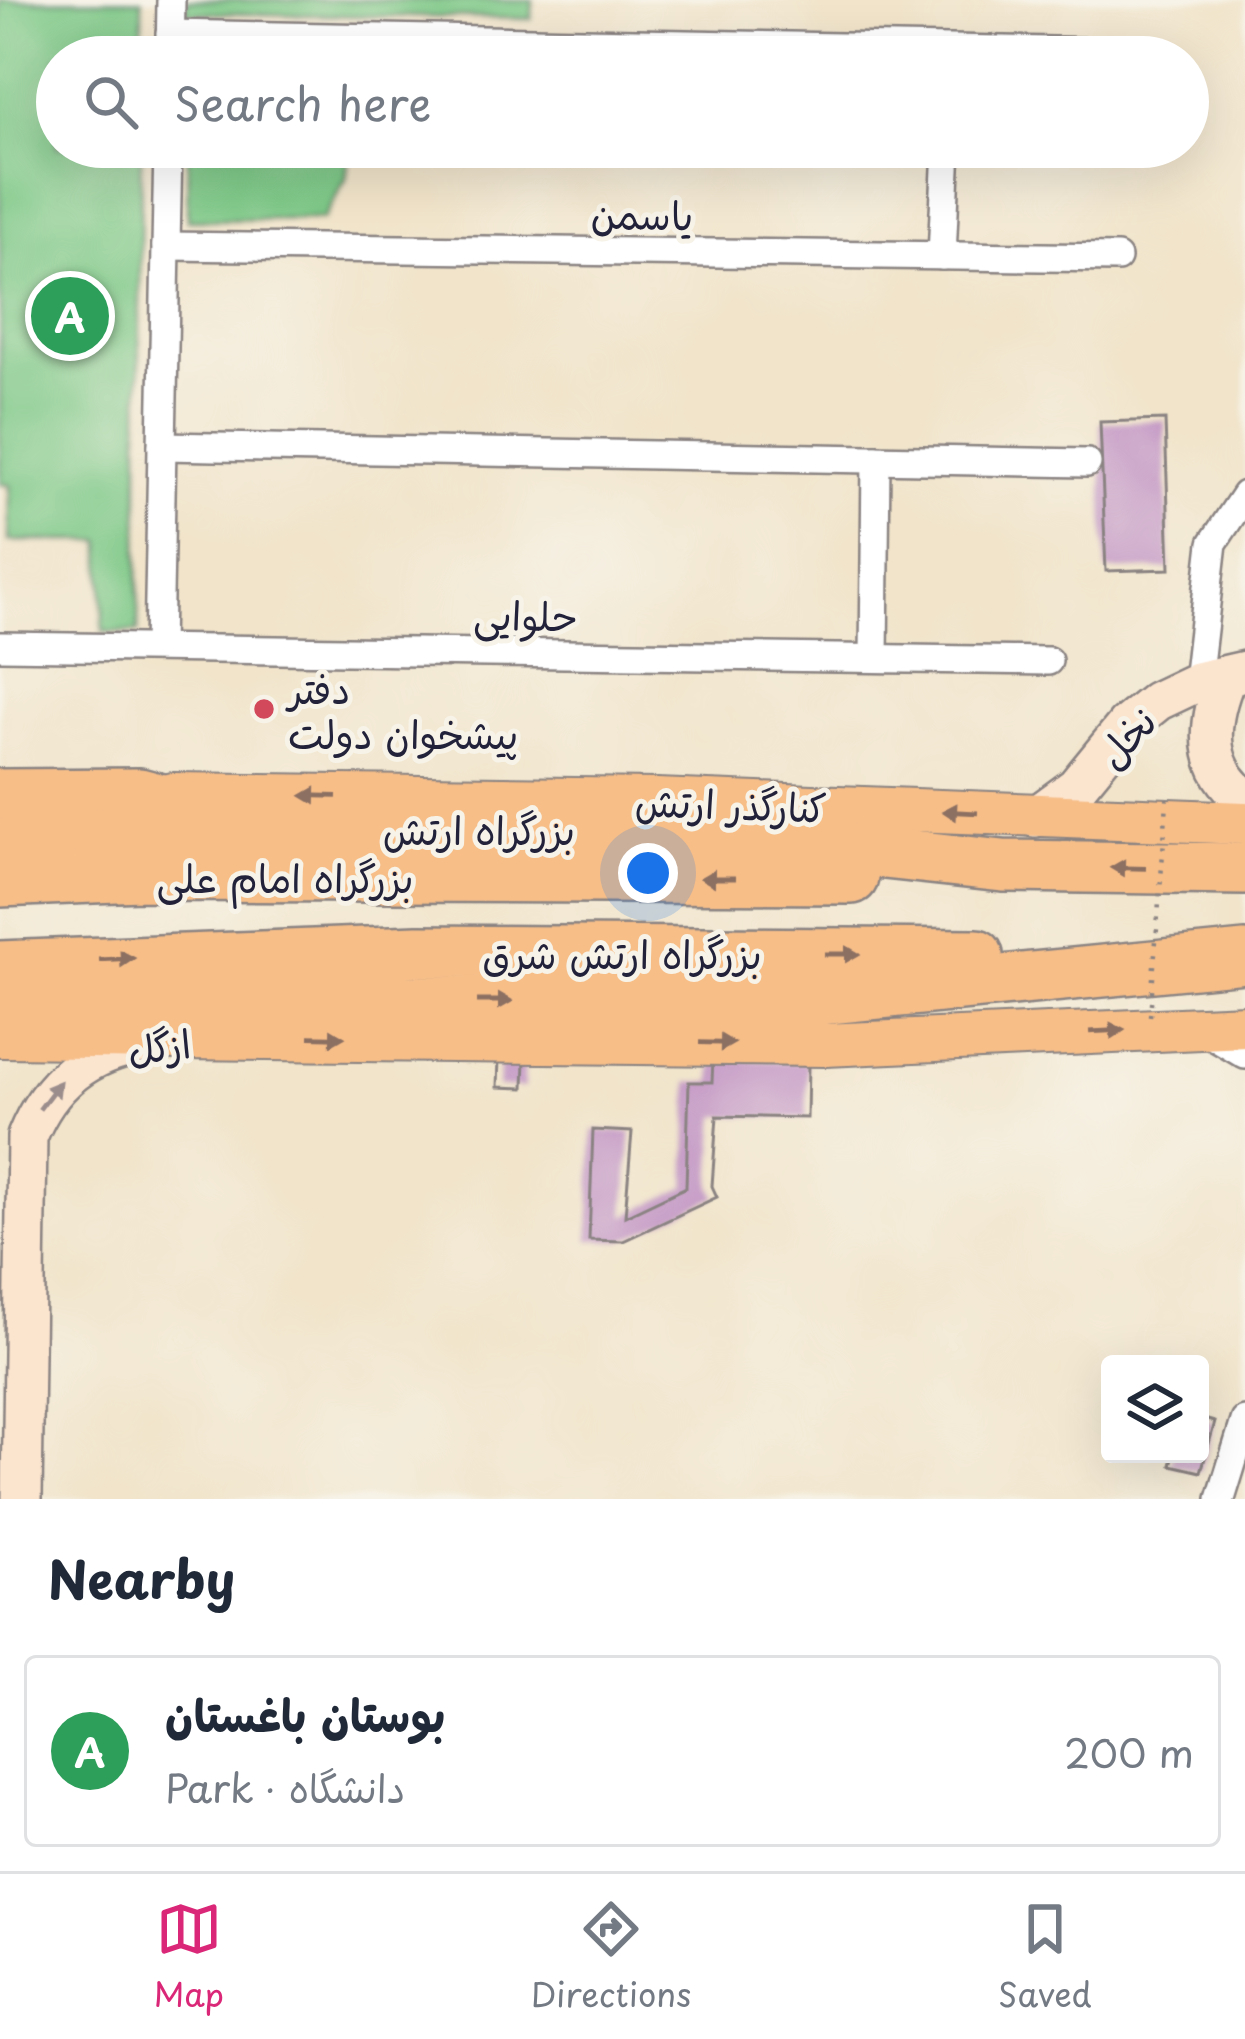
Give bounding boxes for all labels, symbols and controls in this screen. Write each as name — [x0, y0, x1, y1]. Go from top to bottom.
search box — [36, 36, 1209, 168]
text: Search here — [174, 68, 431, 136]
icon: search — [78, 69, 144, 135]
street label: یاسمن — [590, 183, 694, 243]
pin: A — [31, 271, 109, 361]
street label: حلوایی — [473, 584, 577, 644]
place label: دفتر پیشخوان دولت — [285, 658, 518, 762]
street label: نخل — [1081, 692, 1169, 780]
marker: دفتر پیشخوان دولت — [251, 696, 277, 722]
street label: کنارگذر ارتش — [634, 770, 828, 836]
one-way arrow — [299, 786, 337, 806]
street label: بزرگراه ارتش — [383, 799, 575, 858]
one-way arrow — [941, 803, 978, 822]
your location — [618, 843, 678, 903]
street label: بزرگراه امام علی — [156, 847, 414, 909]
one-way arrow — [1108, 858, 1146, 877]
one-way arrow — [698, 868, 736, 888]
street label: بزرگراه ارتش شرق — [482, 923, 762, 982]
one-way arrow — [824, 944, 862, 964]
one-way arrow — [99, 949, 137, 968]
one-way arrow — [477, 991, 515, 1011]
street label: ازگل — [124, 1012, 194, 1078]
one-way arrow — [1089, 1021, 1127, 1040]
one-way arrow — [309, 1027, 347, 1046]
one-way arrow — [699, 1033, 737, 1053]
one-way arrow — [38, 1079, 62, 1111]
map controls — [1101, 1355, 1209, 1463]
button: layers — [1101, 1355, 1209, 1463]
text: Nearby — [48, 1539, 235, 1616]
text: بوستان باغستان — [165, 1679, 446, 1747]
text: A — [75, 1722, 105, 1781]
text: 200 m — [1064, 1722, 1194, 1781]
text: Park · دانشگاه — [165, 1757, 405, 1816]
tab: Map — [153, 1896, 224, 2018]
tab: Directions — [531, 1896, 691, 2018]
tab: Saved — [998, 1896, 1092, 2018]

